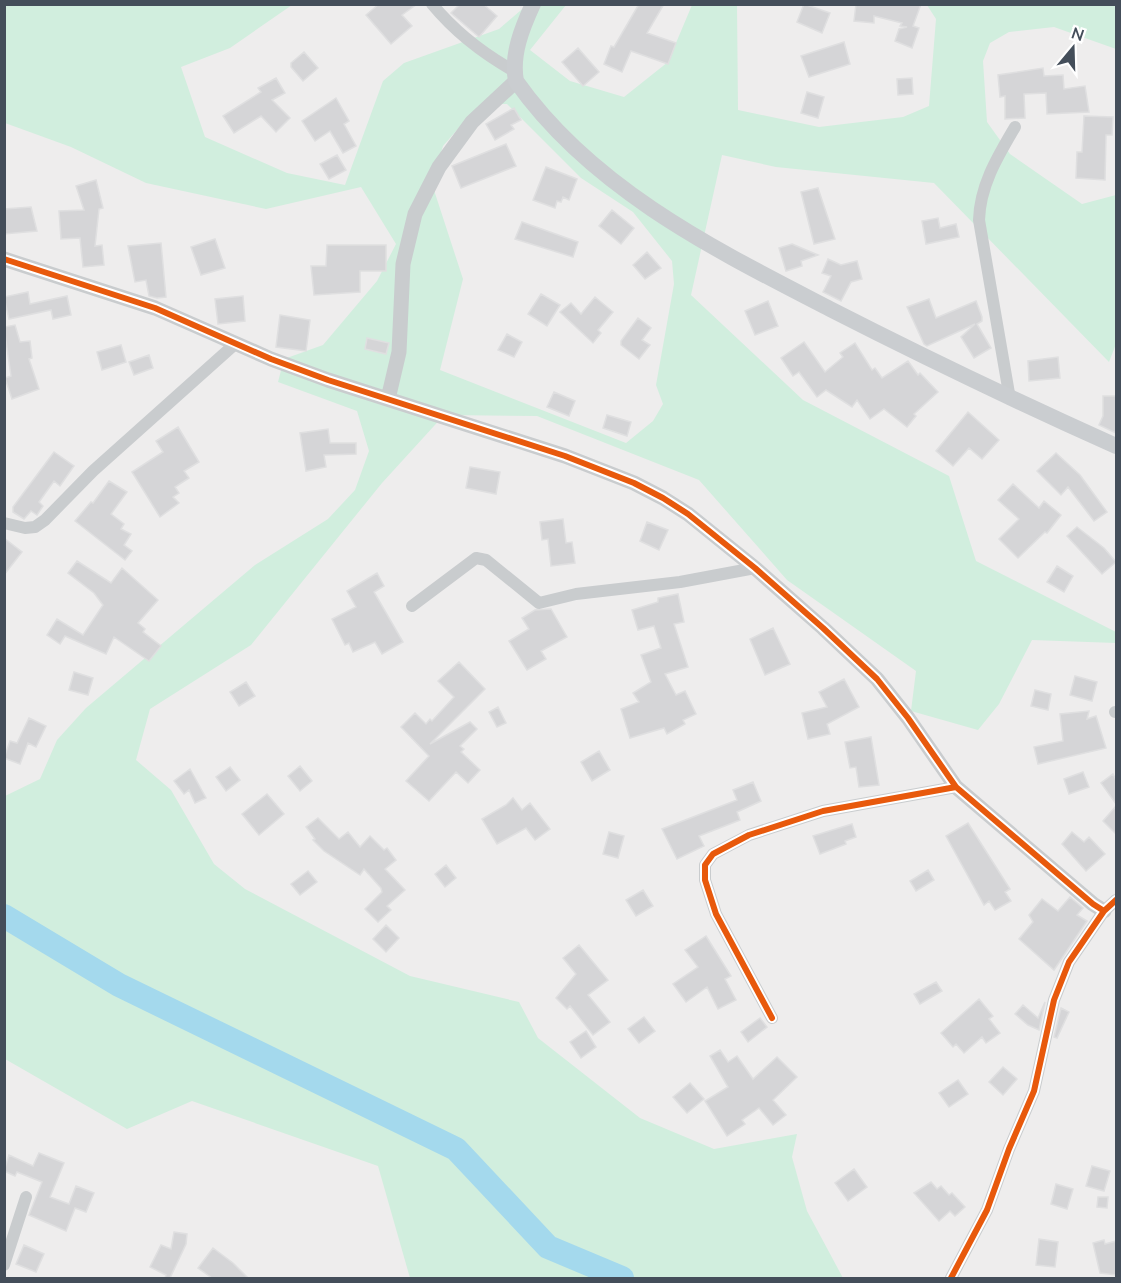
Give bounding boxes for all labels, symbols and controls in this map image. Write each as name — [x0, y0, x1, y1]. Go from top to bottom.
north arrow — [1043, 18, 1103, 78]
text: N — [1069, 22, 1087, 45]

